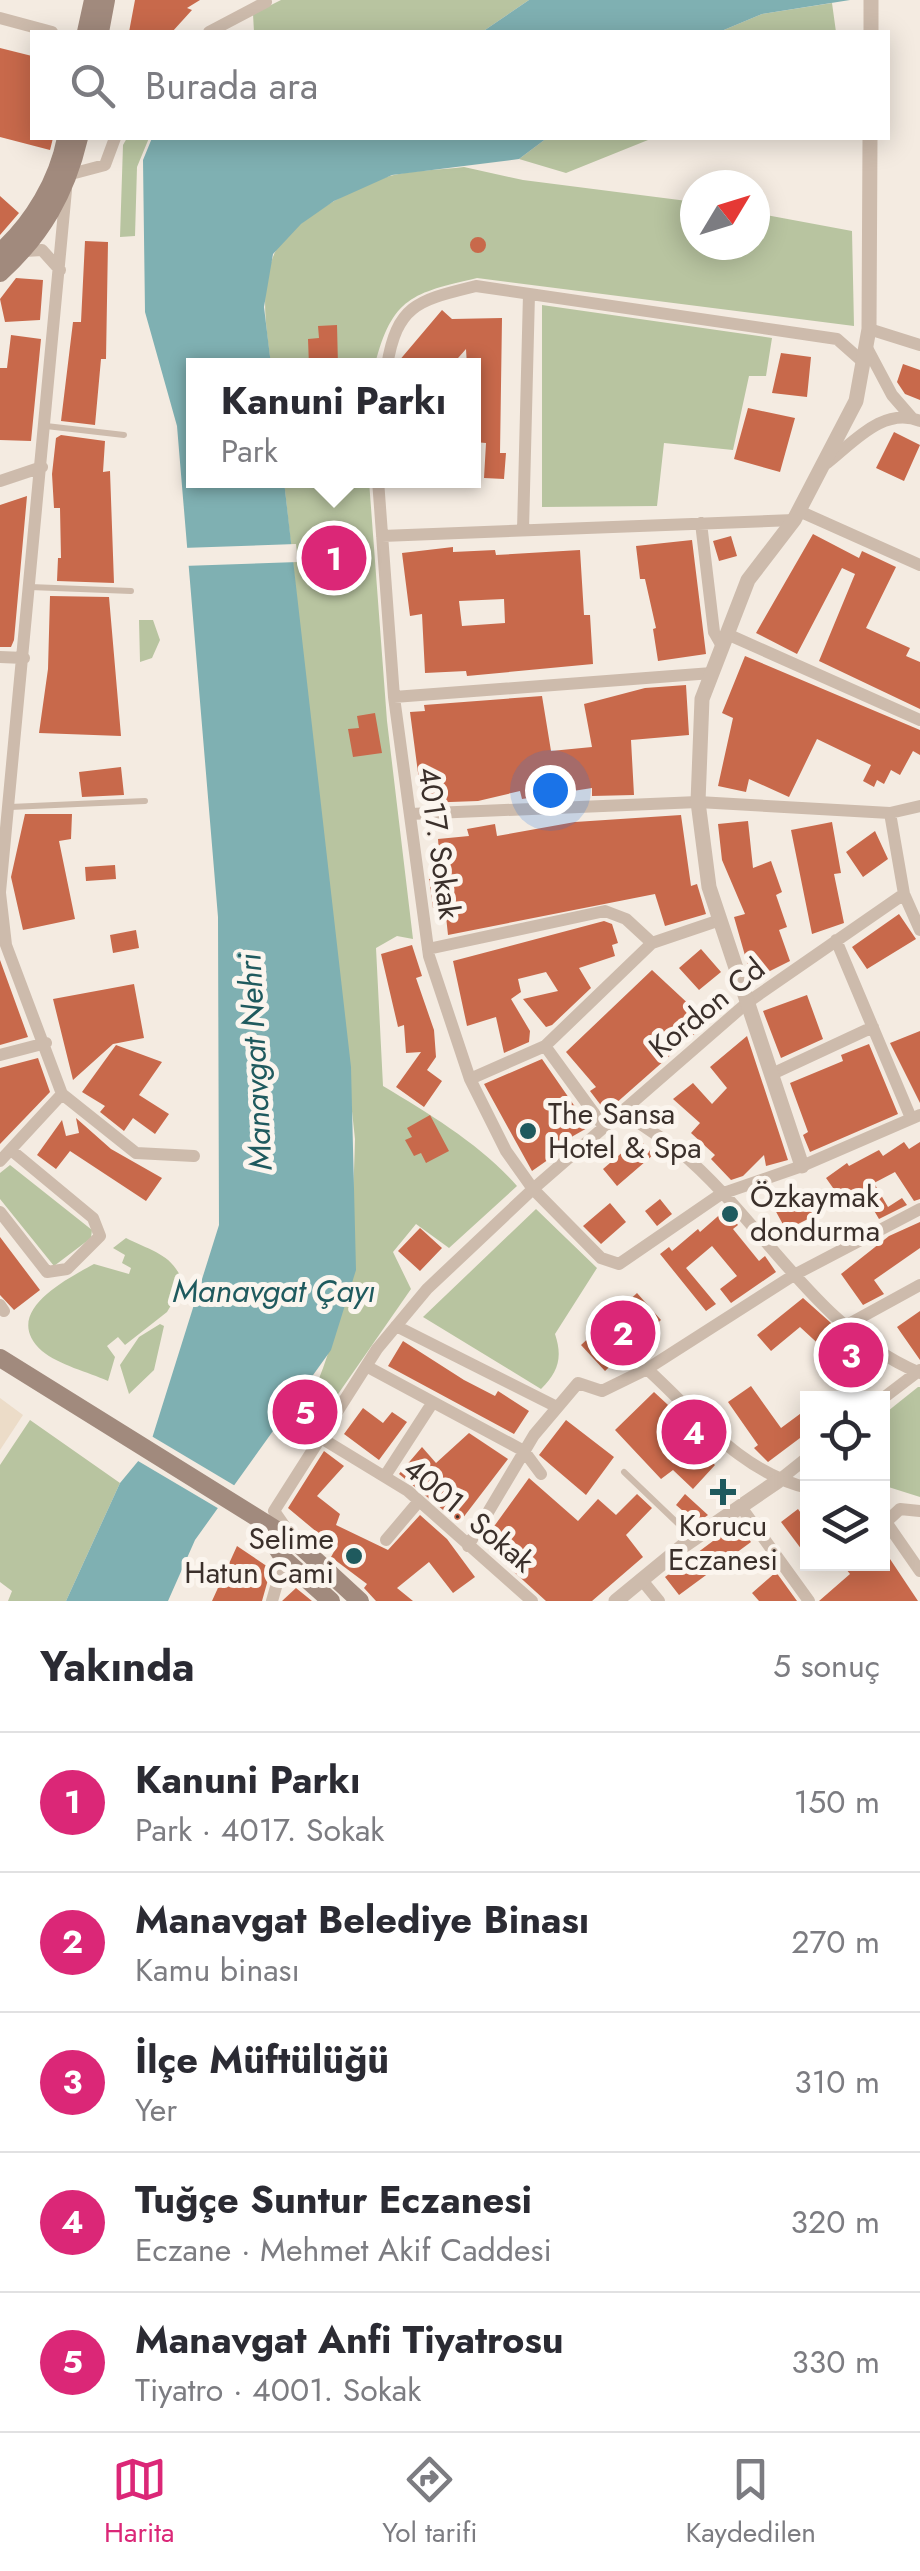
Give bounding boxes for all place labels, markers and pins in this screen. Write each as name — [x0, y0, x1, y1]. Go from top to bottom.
pin: 1 — [302, 520, 366, 596]
place label: The Sansa Hotel & Spa — [548, 1092, 702, 1169]
marker: The Sansa Hotel & Spa — [517, 1120, 539, 1142]
place label: Özkaymak dondurma — [750, 1175, 880, 1252]
marker: Özkaymak dondurma — [719, 1203, 741, 1225]
pin: 2 — [590, 1296, 656, 1370]
pin: 3 — [818, 1318, 884, 1392]
pin: 5 — [272, 1374, 338, 1450]
pin: 4 — [662, 1394, 726, 1470]
marker: Korucu Eczanesi — [712, 1481, 734, 1503]
place label: Korucu Eczanesi — [668, 1504, 778, 1581]
place label: Selime Hatun Cami — [184, 1517, 334, 1594]
marker: Selime Hatun Cami — [343, 1545, 365, 1567]

